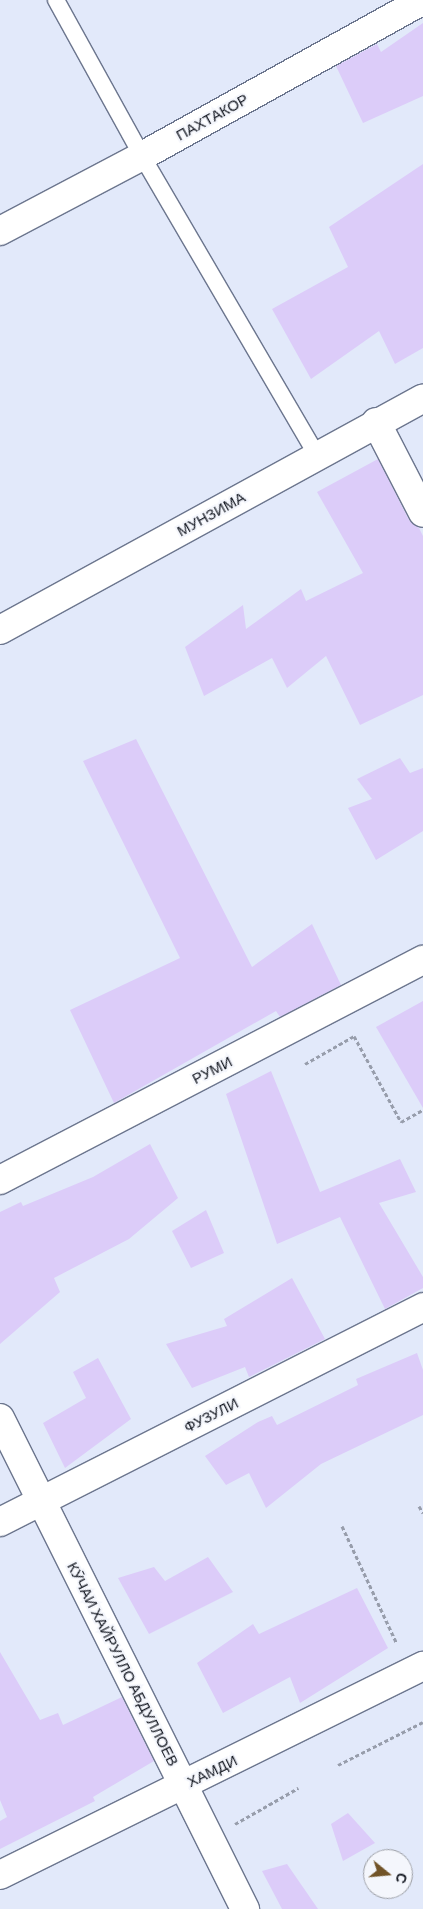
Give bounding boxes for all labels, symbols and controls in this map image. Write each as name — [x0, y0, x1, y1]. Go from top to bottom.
street label: ПАХТАКОР — [173, 90, 251, 144]
street label: МУНЗИМА — [174, 488, 248, 540]
street label: РУМИ — [189, 1052, 235, 1088]
street label: ФУЗУЛИ — [181, 1394, 241, 1436]
street label: КӮЧАИ ХАЙРУЛЛО АБДУЛЛОЕВ — [64, 1559, 182, 1769]
street label: ХАМДИ — [184, 1751, 240, 1791]
north arrow — [363, 1849, 413, 1899]
text: С — [392, 1871, 411, 1886]

